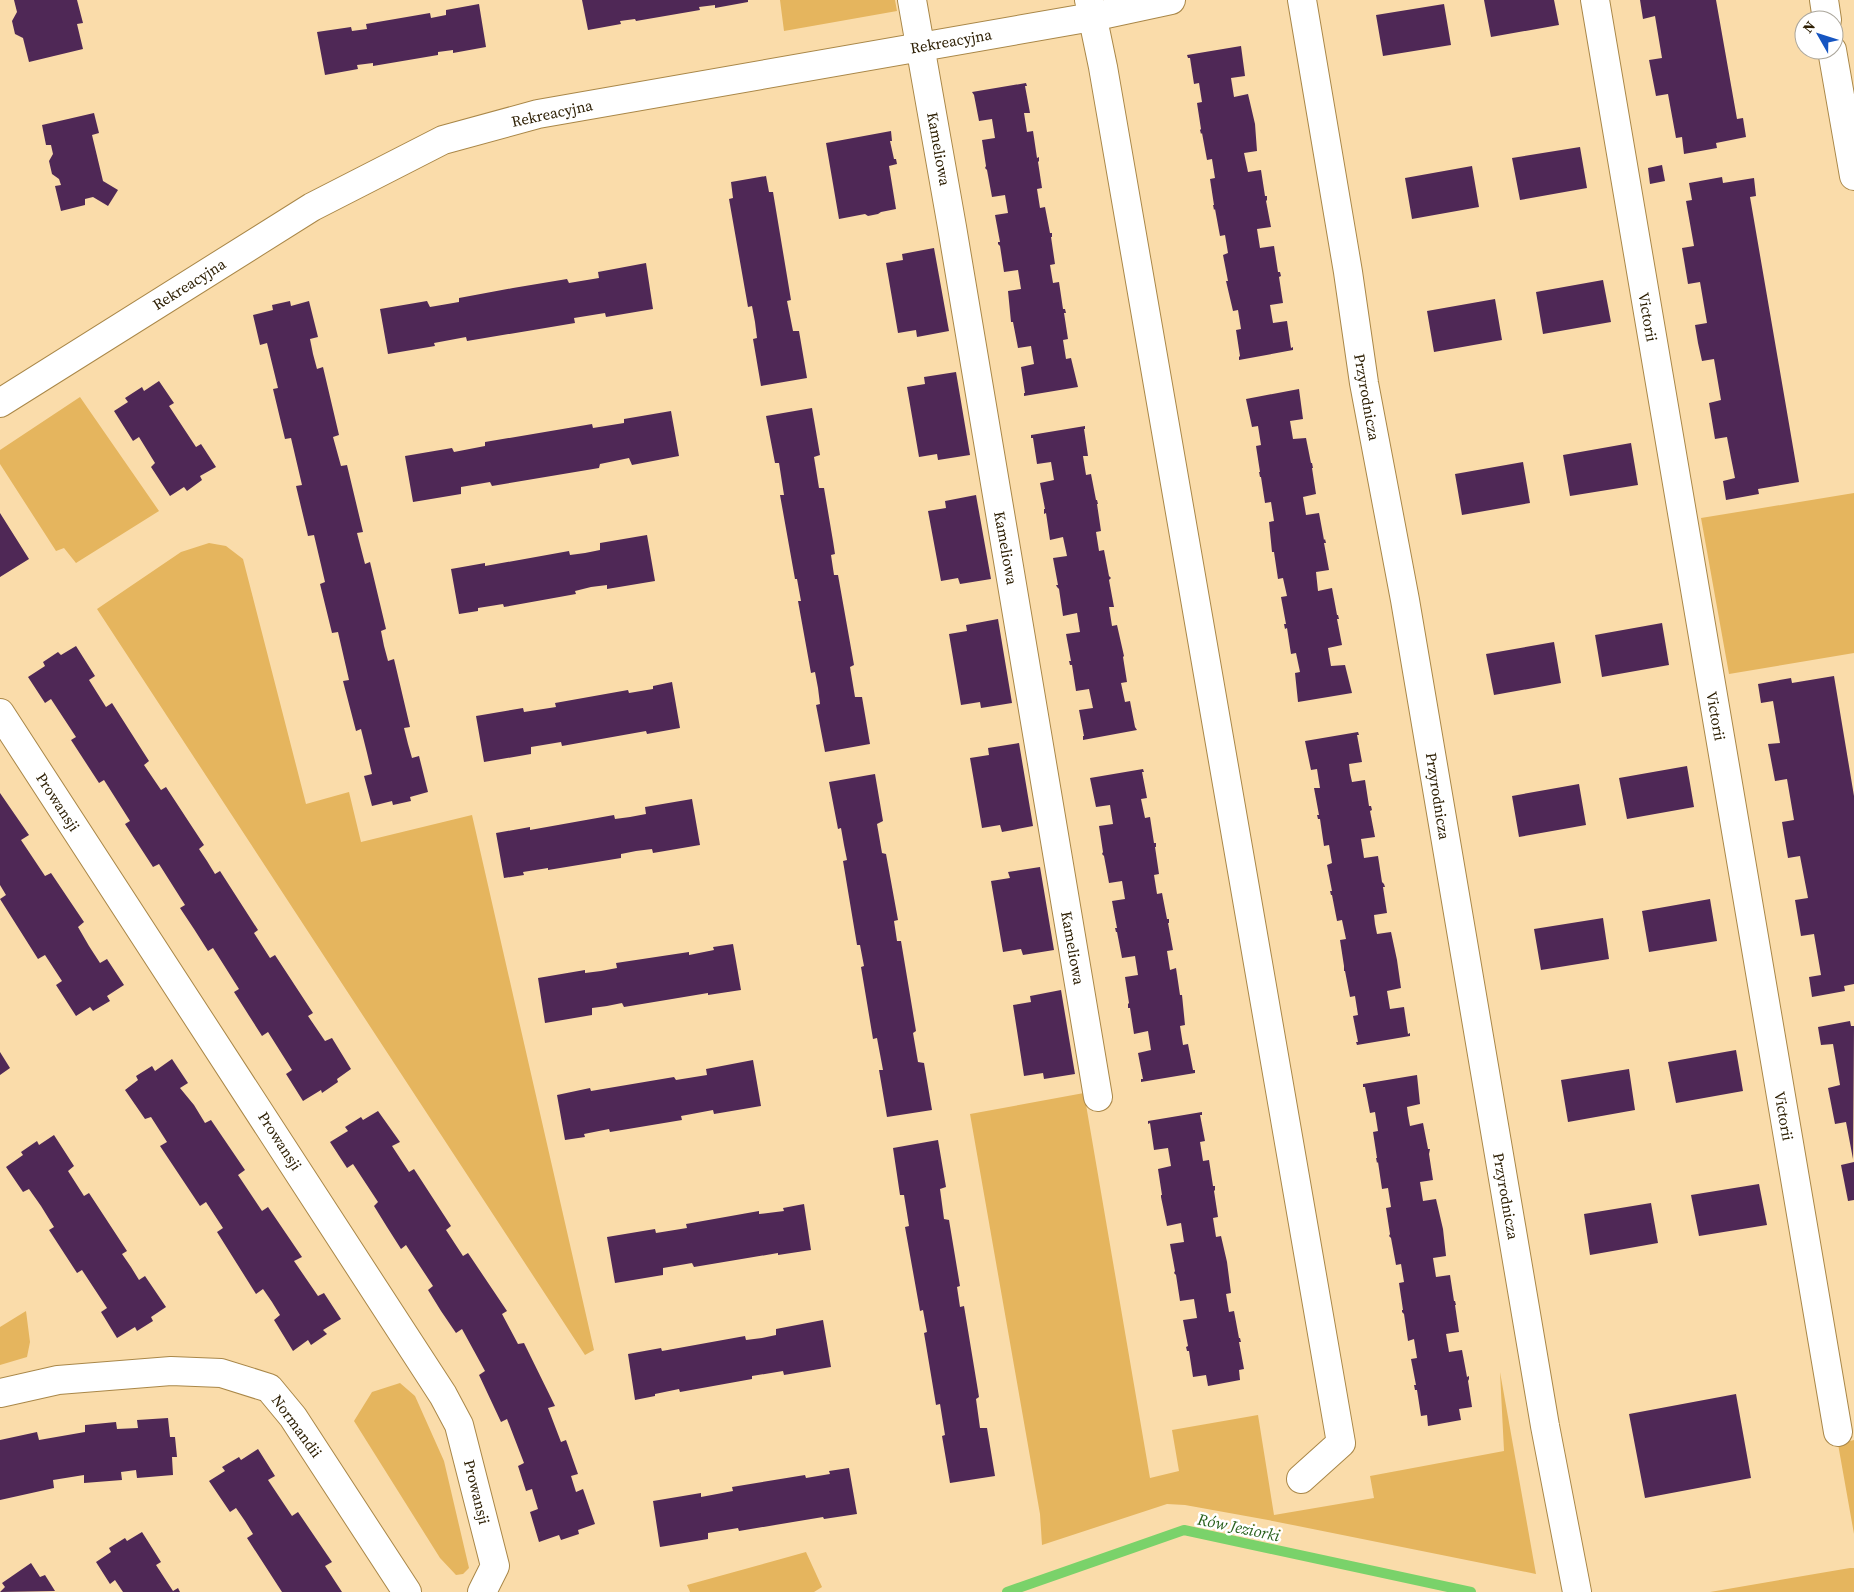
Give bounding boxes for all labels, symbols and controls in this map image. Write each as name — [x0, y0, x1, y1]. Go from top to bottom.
north arrow — [1794, 10, 1844, 60]
text: N — [1798, 17, 1820, 37]
street label: Rekreacyjna — [909, 23, 994, 59]
street label: Rekreacyjna — [509, 94, 595, 132]
street label: Kameliowa — [922, 111, 956, 188]
street label: Rekreacyjna — [148, 253, 230, 315]
street label: Victorii — [1633, 291, 1663, 343]
street label: Przyrodnicza — [1349, 352, 1385, 442]
street label: Kameliowa — [989, 510, 1023, 587]
street label: Victorii — [1701, 690, 1731, 742]
street label: Przyrodnicza — [1421, 751, 1455, 841]
street label: Prowansji — [31, 769, 85, 835]
street label: Kameliowa — [1056, 910, 1090, 987]
street label: Victorii — [1769, 1090, 1799, 1142]
street label: Prowansji — [253, 1108, 307, 1174]
street label: Przyrodnicza — [1488, 1151, 1524, 1241]
street label: Normandii — [267, 1390, 327, 1462]
street label: Prowansji — [459, 1457, 495, 1527]
water label: Rów Jeziorki — [1195, 1507, 1282, 1546]

